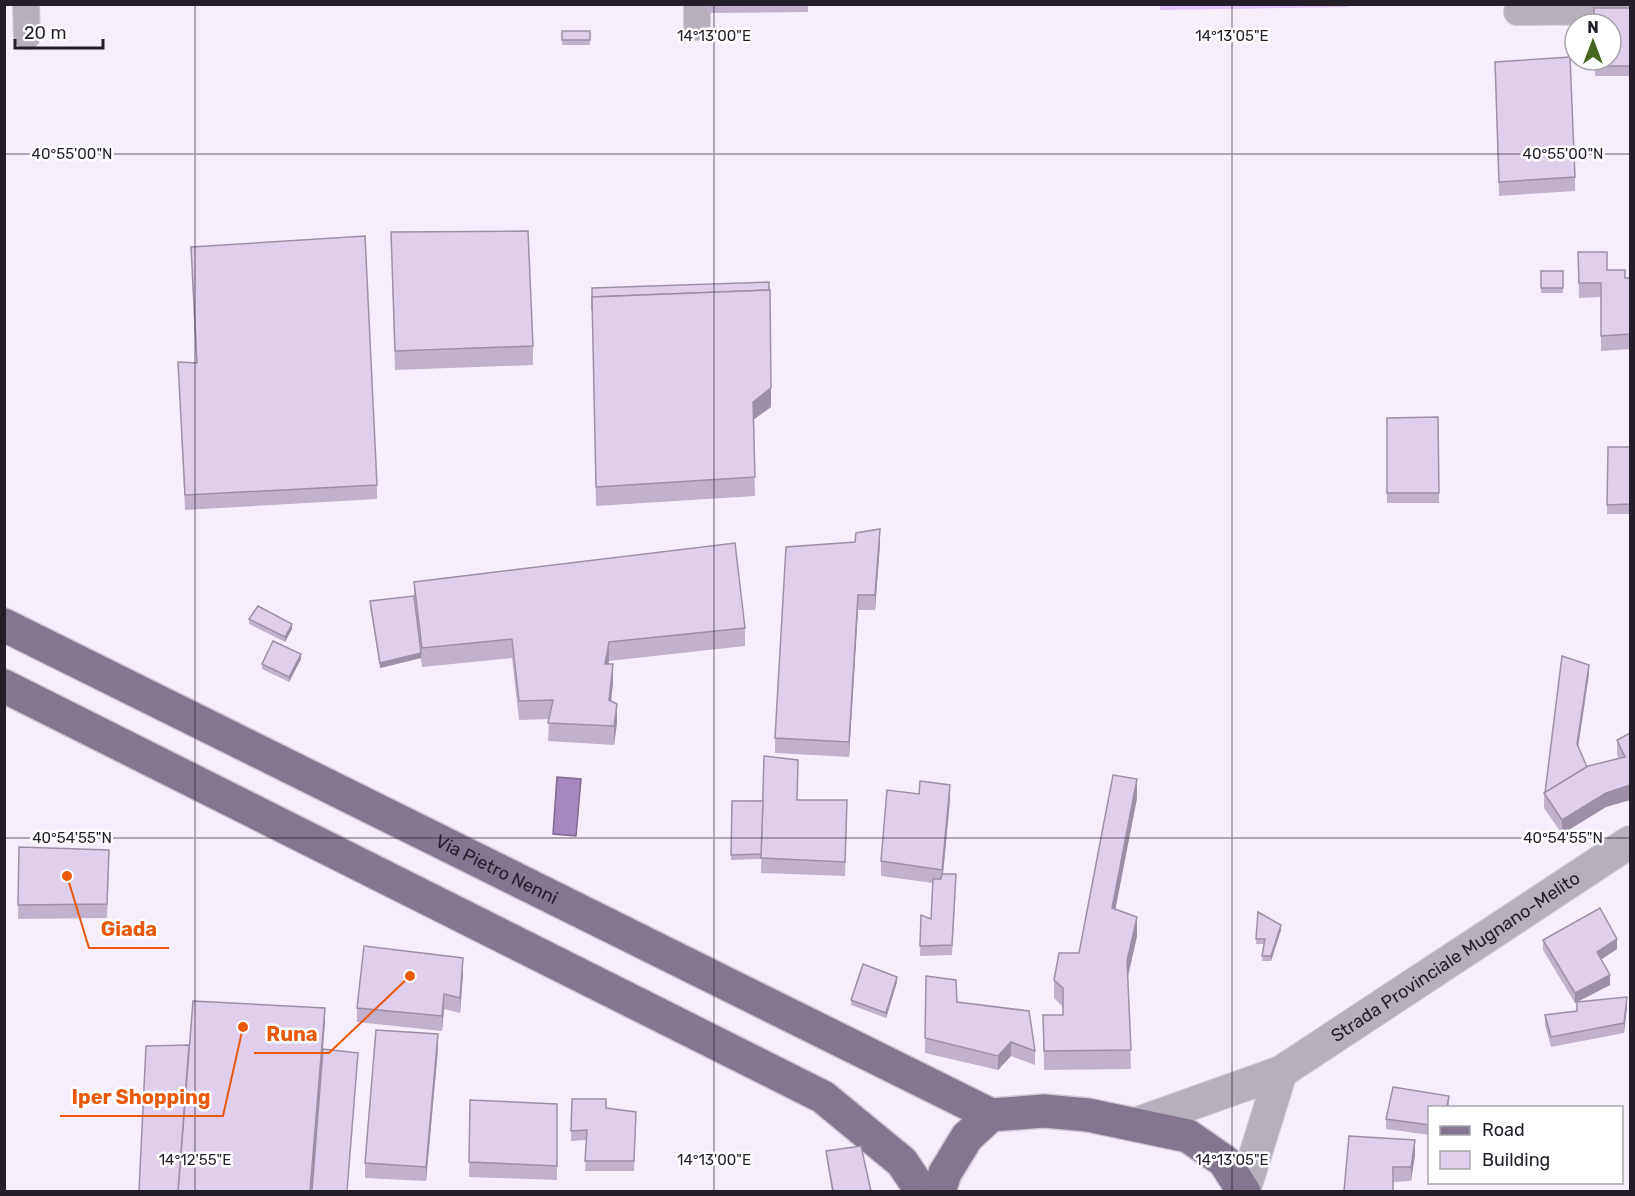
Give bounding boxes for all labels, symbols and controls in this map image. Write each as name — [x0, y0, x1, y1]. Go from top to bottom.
scale bar — [15, 12, 104, 50]
north arrow — [1563, 12, 1623, 72]
text: N — [1587, 18, 1599, 37]
text: 20 m — [24, 22, 66, 44]
text: 14°13'00"E — [677, 27, 751, 45]
text: 14°13'05"E — [1195, 27, 1269, 45]
text: 40°55'00"N — [32, 145, 112, 163]
text: 40°55'00"N — [1523, 145, 1603, 163]
text: 40°54'55"N — [32, 829, 112, 847]
text: 40°54'55"N — [1523, 829, 1603, 847]
street label: Via Pietro Nenni — [432, 830, 561, 909]
street label: Strada Provinciale Mugnano-Melito — [1327, 867, 1584, 1047]
callout: Giada — [89, 910, 169, 948]
text: Giada — [101, 917, 157, 941]
callout: Runa — [254, 1015, 329, 1053]
text: Runa — [266, 1022, 318, 1046]
callout: Iper Shopping — [60, 1078, 223, 1116]
text: Iper Shopping — [72, 1085, 210, 1109]
legend — [1428, 1106, 1623, 1184]
text: Road — [1482, 1119, 1525, 1141]
text: Building — [1482, 1149, 1550, 1171]
text: 14°12'55"E — [159, 1151, 231, 1169]
text: 14°13'00"E — [677, 1151, 751, 1169]
text: 14°13'05"E — [1195, 1151, 1269, 1169]

